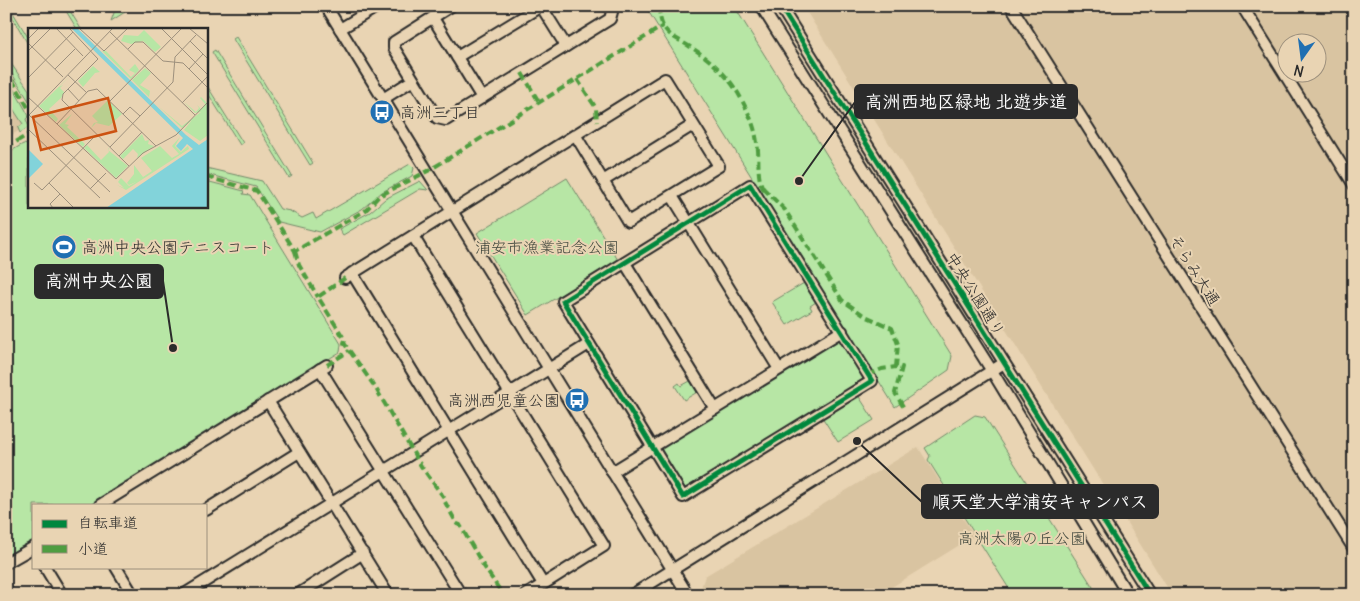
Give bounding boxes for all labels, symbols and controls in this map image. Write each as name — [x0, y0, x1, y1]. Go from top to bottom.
inset map — [28, 28, 208, 208]
north arrow — [1278, 32, 1328, 82]
text: N — [1292, 61, 1306, 81]
callout: 高洲西地区緑地 北遊歩道 — [855, 85, 1077, 118]
text: 高洲西地区緑地 北遊歩道 — [865, 90, 1067, 113]
bus stop icon: 高洲三丁目 — [369, 99, 395, 125]
place label: 高洲三丁目 — [400, 102, 480, 122]
street label: そらみ大通 — [1165, 231, 1225, 309]
sports icon: 高洲中央公園テニスコート — [51, 234, 77, 260]
place label: 高洲中央公園テニスコート — [82, 237, 274, 257]
park label: 浦安市漁業記念公園 — [475, 237, 619, 257]
street label: 中央公園通り — [942, 248, 1010, 340]
callout: 高洲中央公園 — [35, 265, 163, 298]
text: 高洲中央公園 — [45, 269, 153, 292]
bus stop icon: 高洲西児童公園 — [564, 387, 590, 413]
place label: 高洲西児童公園 — [448, 390, 560, 410]
callout: 順天堂大学浦安キャンパス — [922, 485, 1158, 518]
text: 順天堂大学浦安キャンパス — [932, 490, 1148, 513]
legend — [32, 504, 208, 568]
text: 自転車道 — [78, 513, 138, 532]
park label: 高洲太陽の丘公園 — [958, 528, 1086, 548]
text: 小道 — [78, 539, 108, 558]

